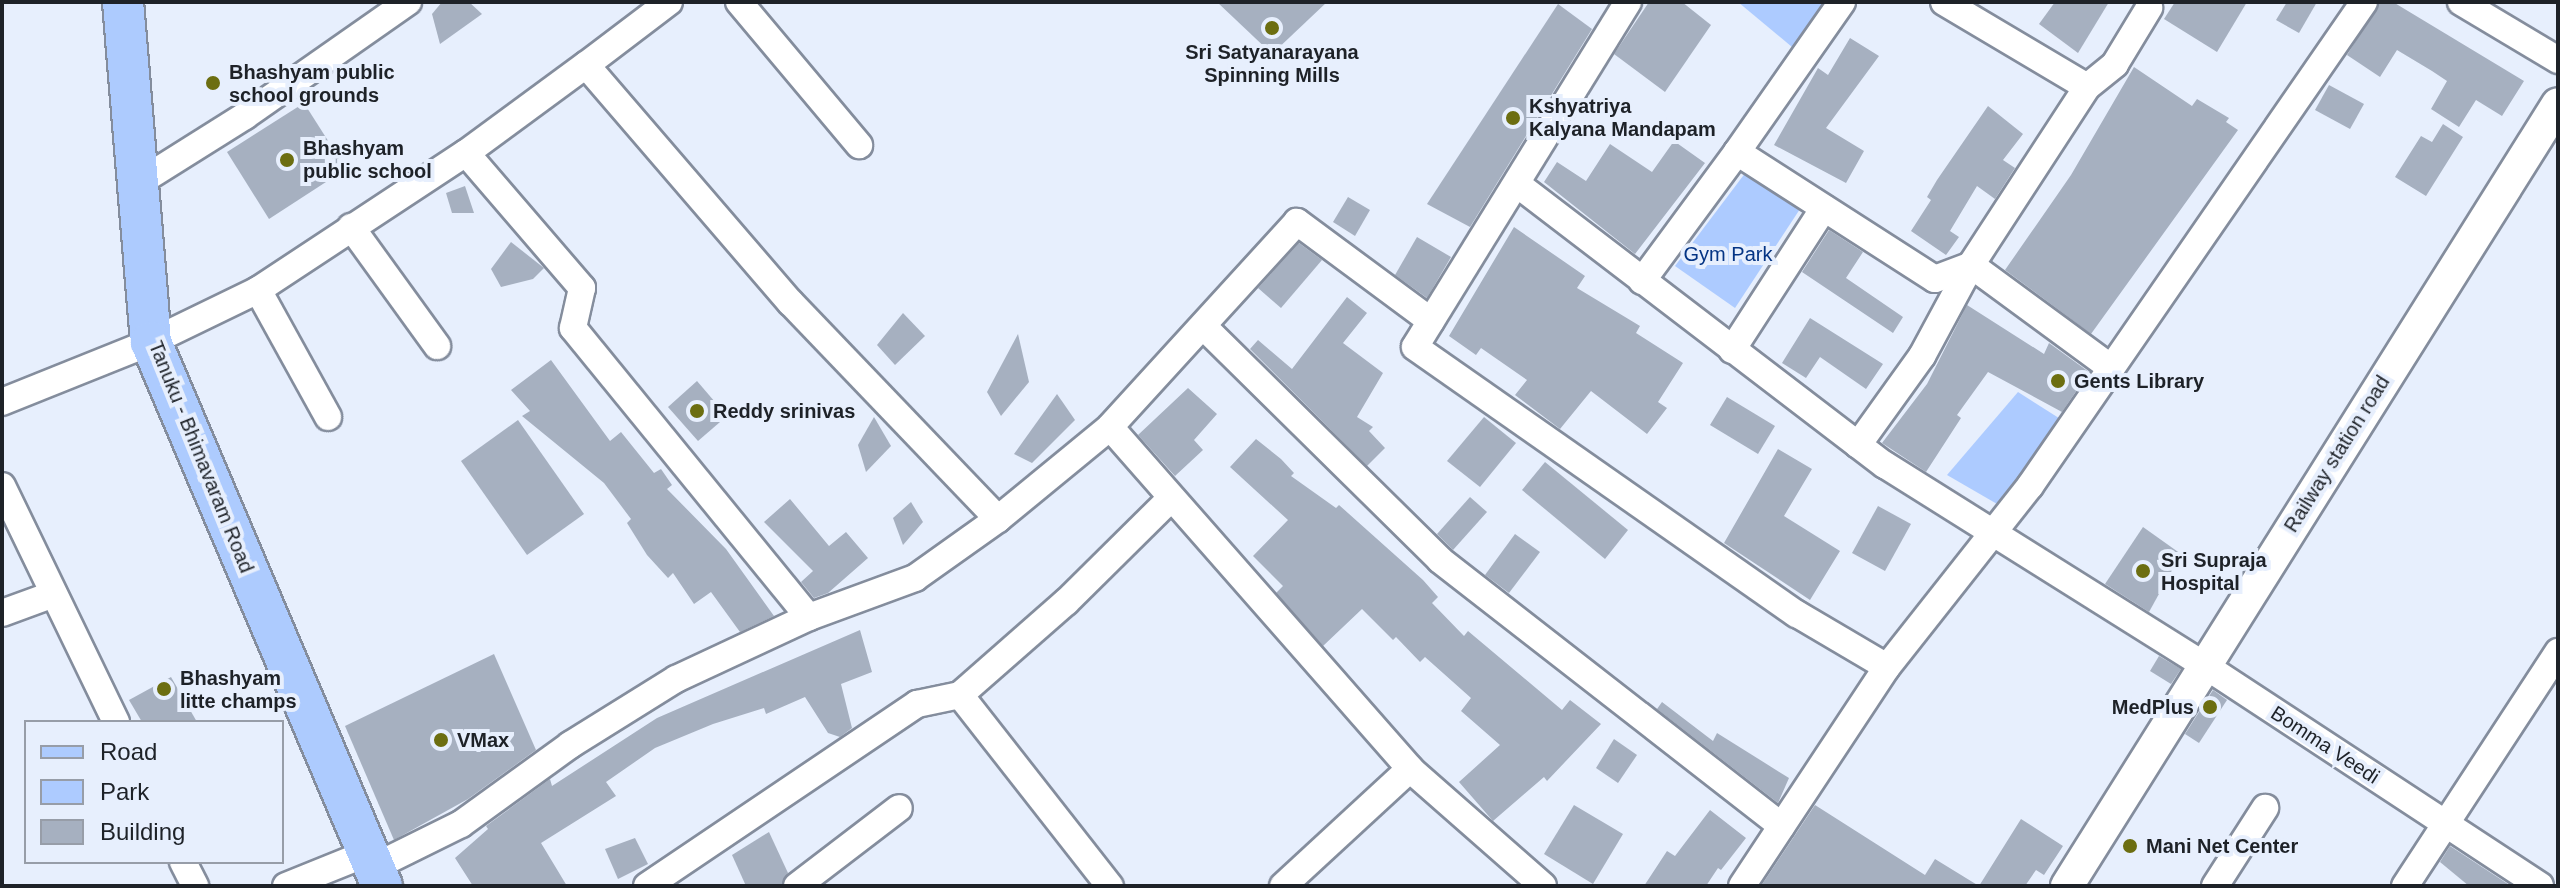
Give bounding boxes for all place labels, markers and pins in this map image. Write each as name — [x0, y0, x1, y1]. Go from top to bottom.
marker: Sri Satyanarayana Spinning Mills — [1263, 19, 1281, 37]
place label: Sri Satyanarayana Spinning Mills — [1185, 40, 1359, 87]
place label: Bhashyam public school grounds — [229, 60, 395, 107]
marker: Bhashyam public school grounds — [204, 74, 222, 92]
place label: Kshyatriya Kalyana Mandapam — [1529, 94, 1716, 141]
marker: Kshyatriya Kalyana Mandapam — [1504, 109, 1522, 127]
place label: Bhashyam public school — [303, 136, 432, 183]
marker: Bhashyam public school — [278, 151, 296, 169]
place label: Gents Library — [2074, 369, 2204, 393]
marker: Gents Library — [2049, 372, 2067, 390]
place label: Reddy srinivas — [713, 399, 855, 423]
marker: Reddy srinivas — [688, 402, 706, 420]
place label: Sri Supraja Hospital — [2161, 548, 2267, 595]
marker: Sri Supraja Hospital — [2132, 560, 2154, 582]
place label: Bhashyam litte champs — [180, 666, 297, 713]
marker: Bhashyam litte champs — [155, 680, 173, 698]
place label: MedPlus — [2112, 695, 2194, 719]
marker: MedPlus — [2201, 698, 2219, 716]
place label: VMax — [457, 728, 509, 752]
marker: VMax — [432, 731, 450, 749]
place label: Mani Net Center — [2146, 834, 2298, 858]
marker: Mani Net Center — [2121, 837, 2139, 855]

